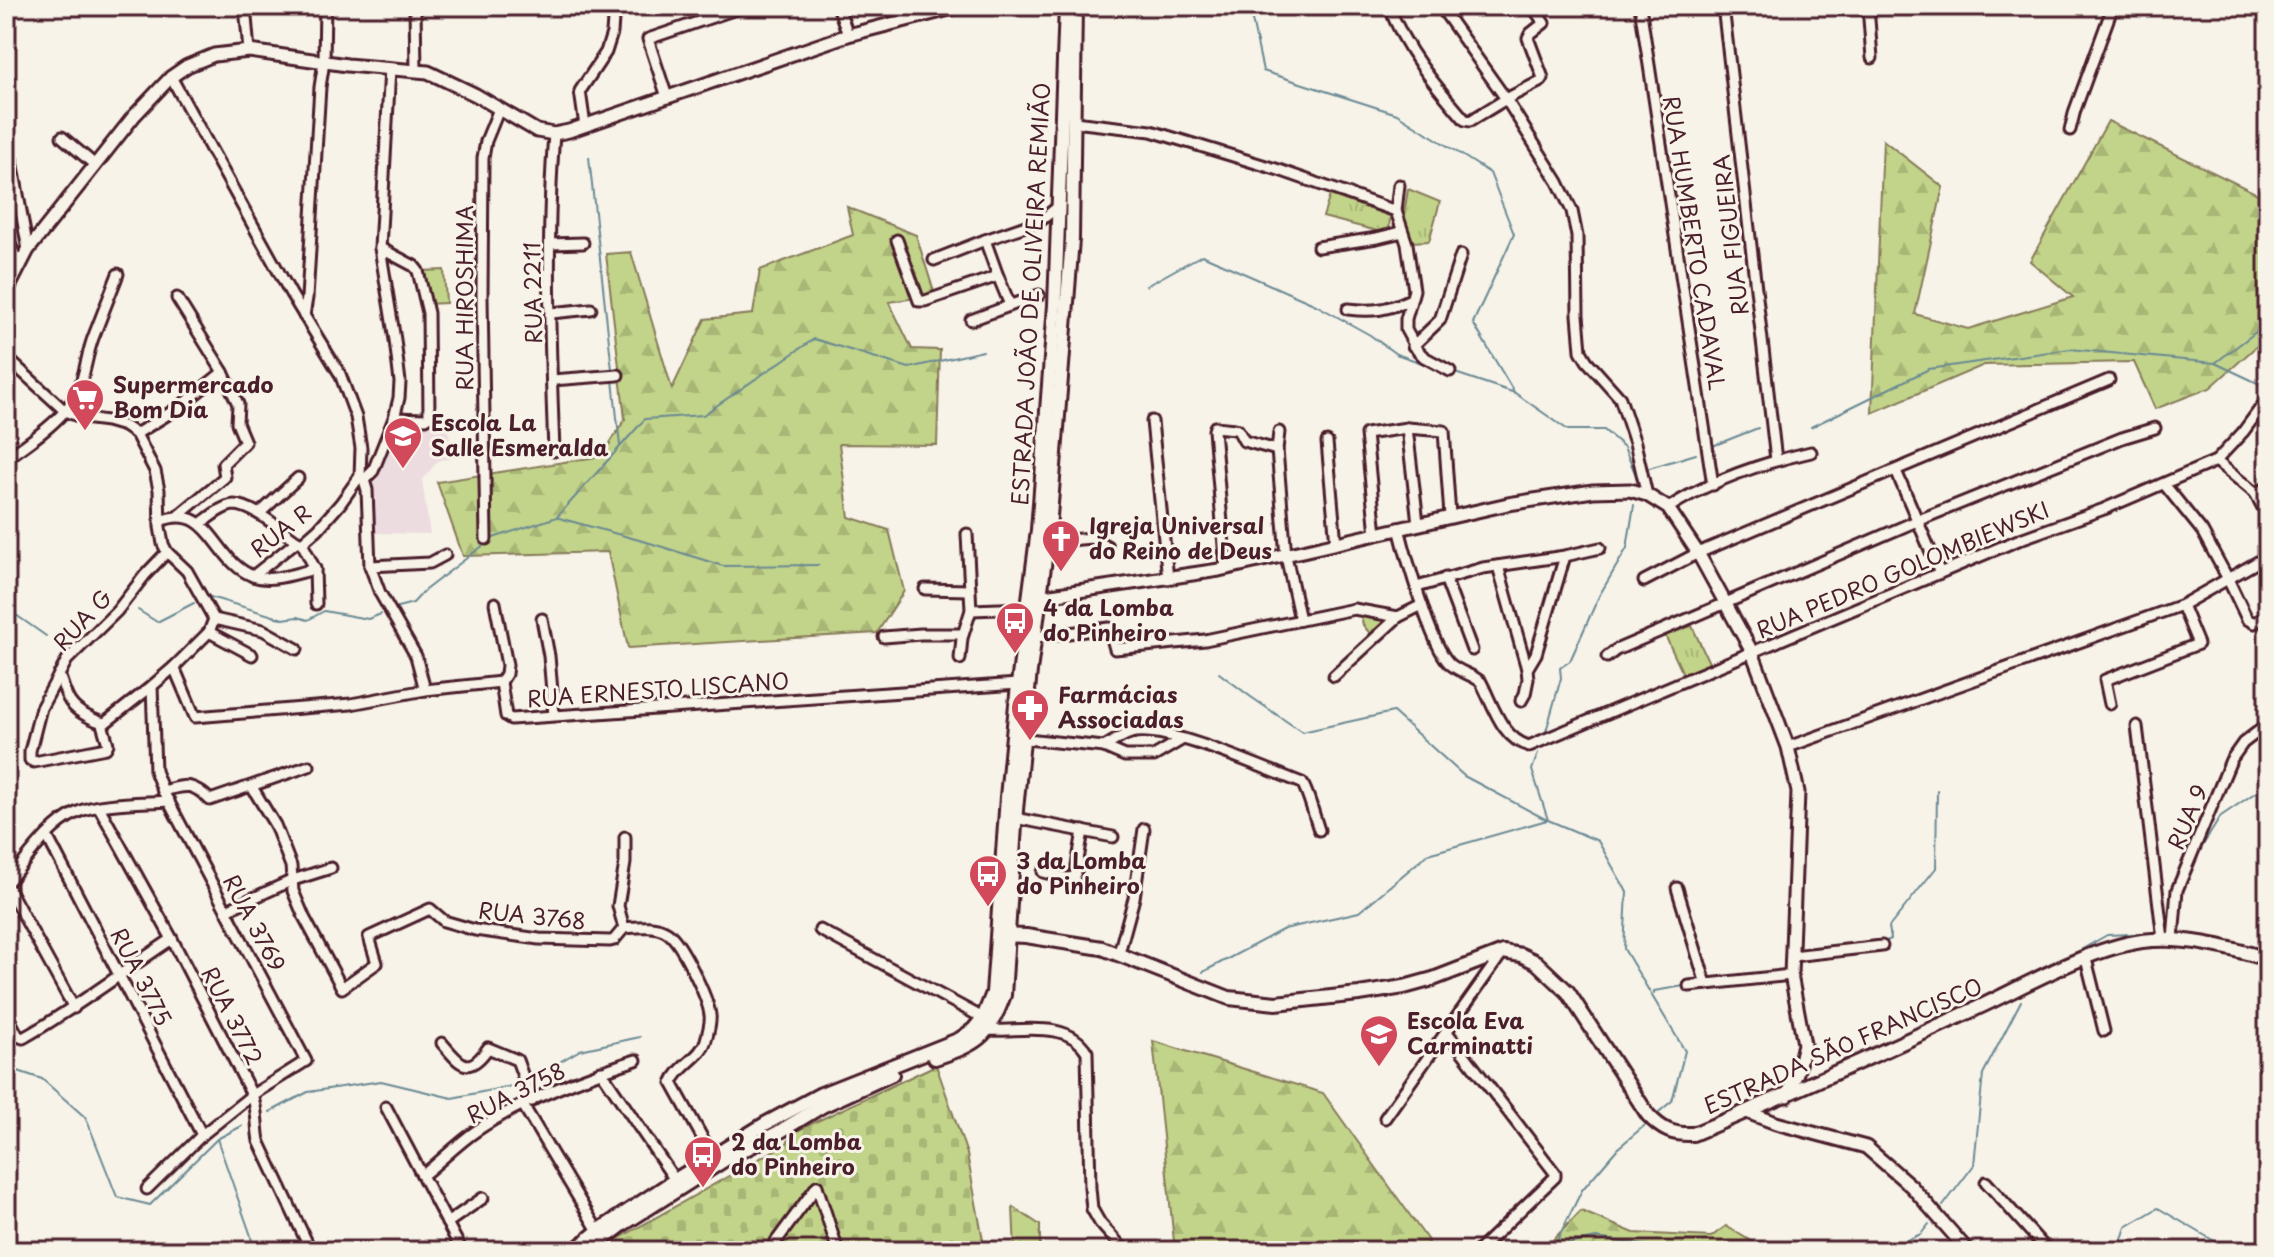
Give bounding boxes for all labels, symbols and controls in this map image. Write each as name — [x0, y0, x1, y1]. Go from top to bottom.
street label: ESTRADA JOÃO DE OLIVEIRA REMIÃO — [1002, 81, 1057, 506]
street label: RUA HUMBERTO CADAVAL — [1656, 93, 1735, 392]
street label: RUA FIGUEIRA — [1703, 153, 1756, 317]
street label: RUA HIROSHIMA — [447, 205, 480, 391]
street label: RUA 2211 — [514, 242, 549, 344]
place label: Supermercado Bom Dia — [113, 367, 273, 425]
supermarket icon: Supermercado Bom Dia — [64, 377, 106, 432]
place label: Escola La Salle Esmeralda — [431, 405, 608, 463]
school or university icon: Escola La Salle Esmeralda — [382, 415, 424, 470]
street label: RUA PEDRO GOLOMBIEWSKI — [1751, 492, 2054, 645]
street label: RUA R — [242, 495, 318, 564]
place label: Igreja Universal do Reino de Deus — [1089, 508, 1272, 566]
church icon: Igreja Universal do Reino de Deus — [1040, 518, 1082, 573]
street label: RUA G — [45, 581, 119, 657]
place label: 4 da Lomba do Pinheiro — [1043, 590, 1174, 648]
bus stop icon: 4 da Lomba do Pinheiro — [994, 600, 1036, 655]
street label: RUA ERNESTO LISCANO — [526, 663, 790, 714]
place label: Farmácias Associadas — [1058, 677, 1184, 735]
pharmacy icon: Farmácias Associadas — [1009, 687, 1051, 742]
street label: RUA 9 — [2158, 779, 2215, 854]
place label: 3 da Lomba do Pinheiro — [1016, 843, 1146, 901]
bus stop icon: 3 da Lomba do Pinheiro — [967, 853, 1009, 908]
street label: RUA 3769 — [216, 868, 295, 977]
street label: RUA 3768 — [477, 892, 588, 937]
street label: RUA 3775 — [104, 922, 181, 1031]
street label: RUA 3772 — [194, 960, 272, 1070]
street label: ESTRADA SÃO FRANCISCO — [1698, 968, 1987, 1121]
place label: Escola Eva Carminatti — [1407, 1003, 1533, 1061]
school or university icon: Escola Eva Carminatti — [1358, 1013, 1400, 1068]
street label: RUA 3758 — [460, 1053, 570, 1131]
place label: 2 da Lomba do Pinheiro — [731, 1124, 862, 1182]
bus stop icon: 2 da Lomba do Pinheiro — [682, 1134, 724, 1189]

